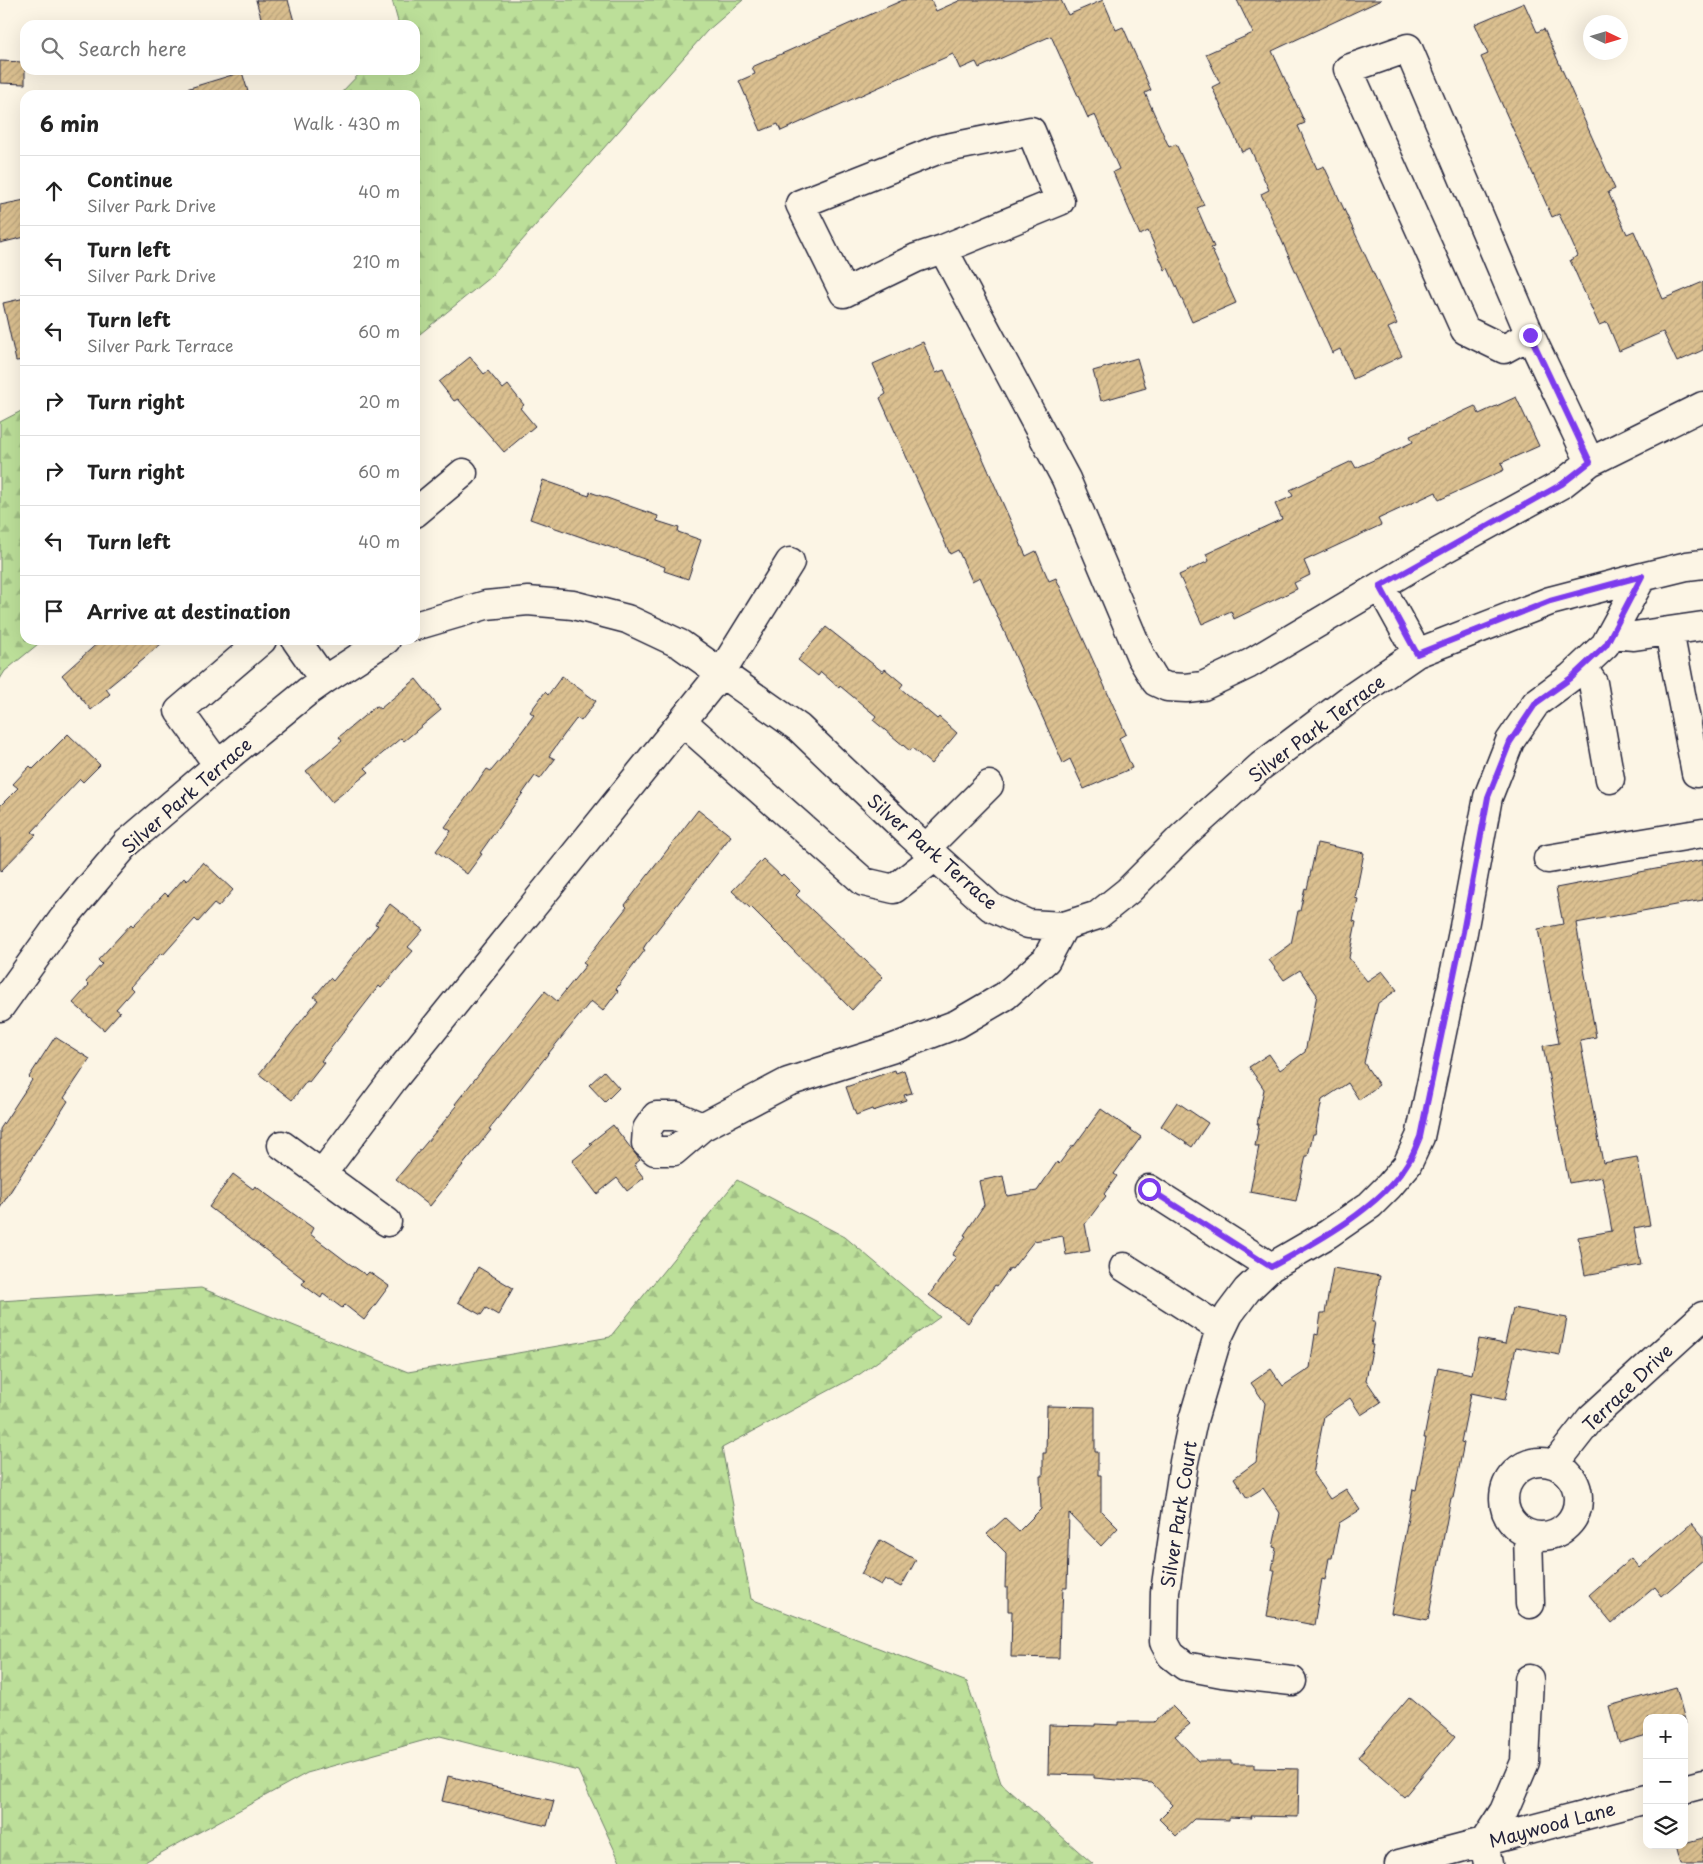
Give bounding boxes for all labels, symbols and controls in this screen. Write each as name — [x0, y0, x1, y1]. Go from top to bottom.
north arrow — [1583, 15, 1628, 60]
search box — [20, 20, 420, 75]
icon: search — [38, 34, 66, 62]
text: Search here — [78, 34, 187, 62]
text: 6 min — [40, 107, 99, 139]
text: Walk · 430 m — [293, 111, 400, 135]
text: Continue — [87, 165, 173, 193]
icon: ahead — [40, 177, 68, 205]
text: 40 m — [358, 179, 400, 203]
text: Silver Park Drive — [87, 193, 216, 217]
text: Turn left — [87, 235, 171, 263]
icon: left — [40, 247, 68, 275]
text: 210 m — [352, 249, 400, 273]
text: Silver Park Drive — [87, 263, 216, 287]
text: Turn left — [87, 305, 171, 333]
icon: left — [40, 317, 68, 345]
text: 60 m — [358, 319, 400, 343]
route end — [1519, 324, 1542, 347]
text: Silver Park Terrace — [87, 333, 234, 357]
icon: right — [40, 387, 68, 415]
text: Turn right — [87, 387, 185, 415]
text: 20 m — [359, 389, 400, 413]
icon: right — [40, 457, 68, 485]
text: Turn right — [87, 457, 185, 485]
text: 60 m — [358, 459, 400, 483]
icon: left — [40, 527, 68, 555]
text: Turn left — [87, 527, 171, 555]
text: 40 m — [358, 529, 400, 553]
icon: arrive — [40, 597, 68, 625]
text: Arrive at destination — [87, 597, 291, 625]
street label: Silver Park Terrace — [1242, 668, 1390, 788]
street label: Silver Park Terrace — [115, 731, 257, 859]
street label: Silver Park Terrace — [862, 787, 1004, 915]
route start — [1138, 1178, 1161, 1201]
street label: Terrace Drive — [1576, 1337, 1678, 1437]
street label: Silver Park Court — [1153, 1439, 1203, 1589]
map controls — [1643, 1714, 1688, 1849]
button: + — [1643, 1714, 1688, 1759]
button: − — [1643, 1759, 1688, 1804]
street label: Maywood Lane — [1486, 1794, 1618, 1854]
button: layers — [1643, 1804, 1688, 1849]

